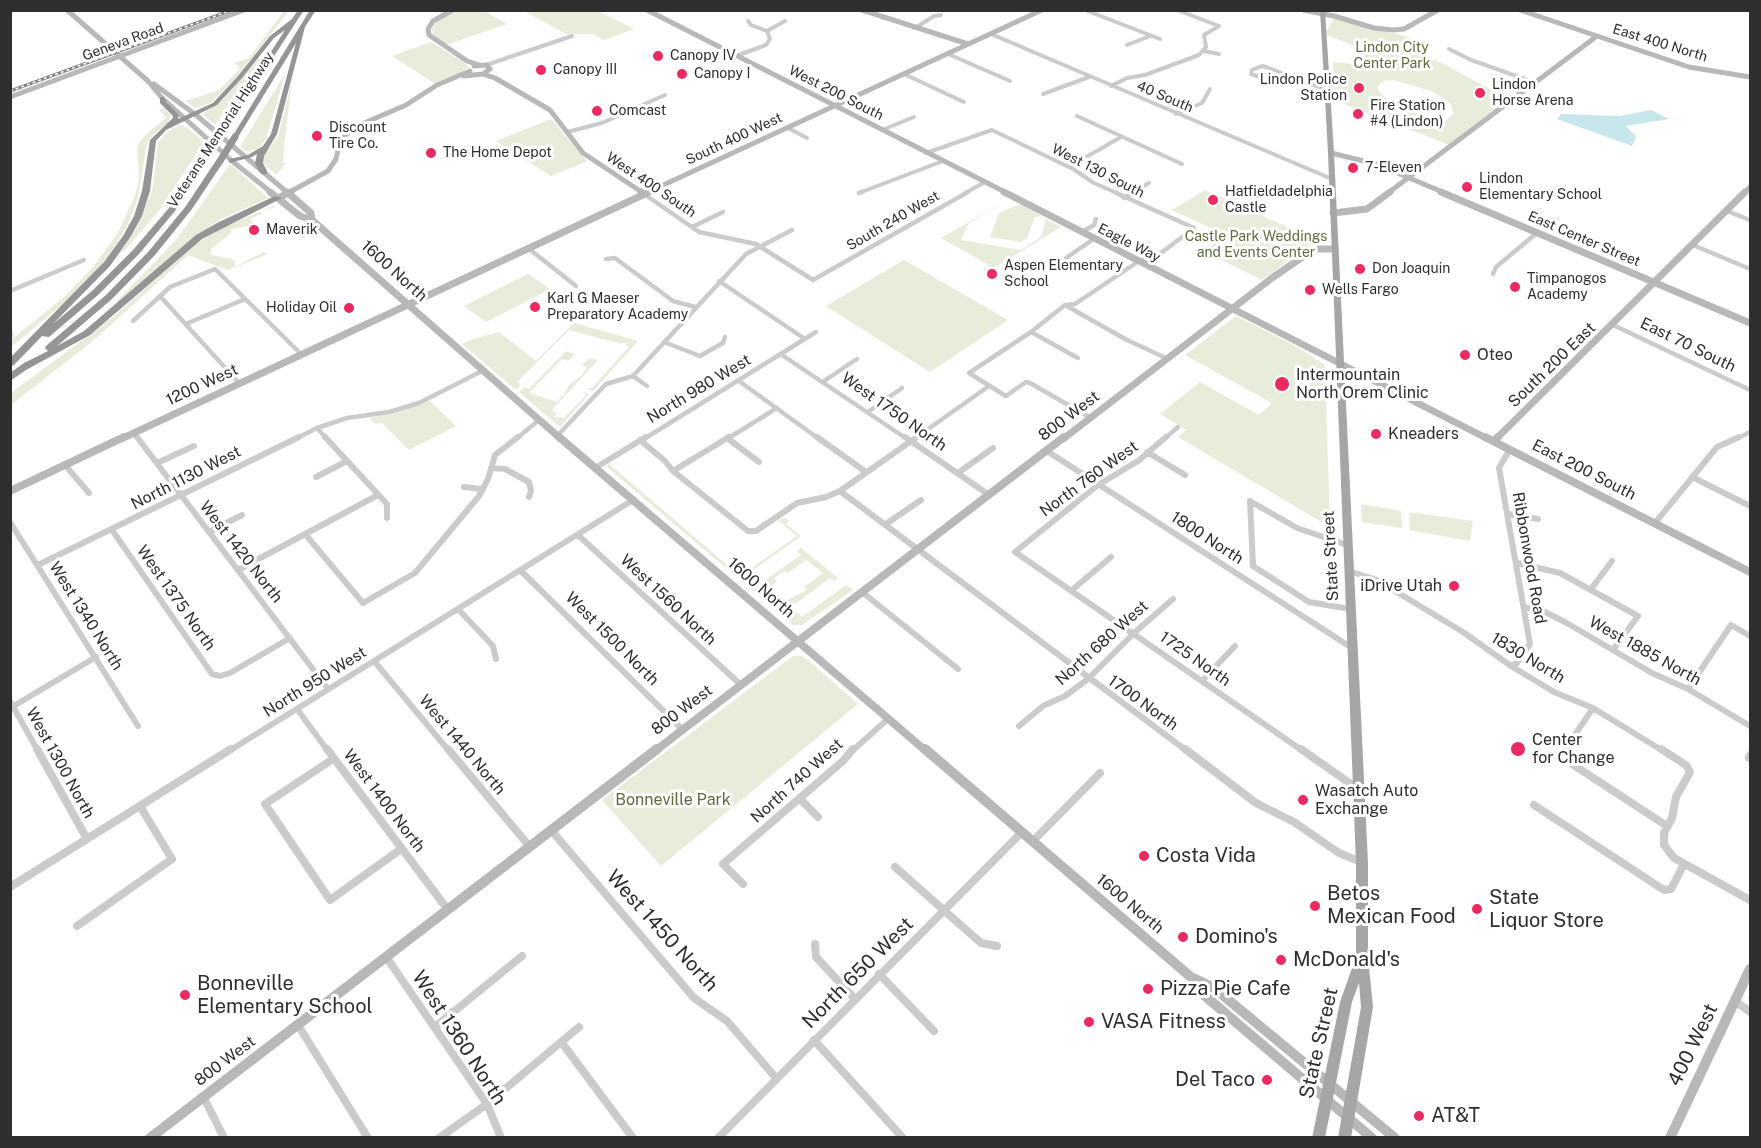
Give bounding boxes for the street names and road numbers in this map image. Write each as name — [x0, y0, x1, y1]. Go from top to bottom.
street label: Geneva Road — [80, 20, 166, 64]
street label: East 400 North — [1610, 21, 1710, 65]
street label: Veterans Memorial Highway — [164, 49, 278, 211]
street label: West 200 South — [786, 62, 886, 124]
street label: 40 South — [1134, 78, 1196, 116]
street label: South 400 West — [683, 109, 785, 169]
street label: West 130 South — [1049, 140, 1147, 202]
street label: West 400 South — [603, 149, 699, 221]
street label: South 240 West — [844, 188, 942, 254]
street label: East Center Street — [1525, 208, 1643, 270]
street label: Eagle Way — [1095, 220, 1163, 266]
street label: 1600 North — [357, 236, 431, 306]
street label: East 70 South — [1637, 314, 1739, 376]
street label: South 200 East — [1504, 319, 1600, 411]
street label: North 980 West — [644, 350, 754, 428]
street label: 1200 West — [163, 360, 241, 410]
street label: West 1750 North — [838, 369, 950, 455]
street label: 800 West — [1035, 387, 1103, 445]
street label: East 200 South — [1529, 436, 1639, 504]
street label: North 760 West — [1036, 437, 1142, 521]
street label: North 1130 West — [128, 442, 244, 514]
street label: Ribbonwood Road — [1508, 491, 1550, 625]
street label: West 1420 North — [195, 497, 287, 607]
street label: 1800 North — [1167, 507, 1247, 569]
street label: State Street — [1319, 510, 1343, 602]
street label: West 1375 North — [133, 542, 219, 654]
street label: West 1560 North — [616, 551, 720, 649]
street label: 1600 North — [724, 554, 798, 622]
street label: West 1340 North — [45, 558, 127, 674]
street label: West 1500 North — [561, 588, 663, 690]
street label: North 680 West — [1052, 596, 1152, 690]
street label: West 1885 North — [1586, 612, 1704, 690]
street label: 1725 North — [1156, 628, 1234, 690]
street label: 1830 North — [1488, 628, 1568, 688]
street label: North 950 West — [260, 643, 370, 721]
street label: 1700 North — [1104, 671, 1182, 735]
street label: 800 West — [648, 681, 716, 739]
street label: West 1440 North — [415, 691, 509, 799]
street label: West 1300 North — [22, 704, 98, 822]
street label: North 740 West — [747, 735, 847, 827]
street label: West 1400 North — [339, 746, 429, 856]
street label: West 1450 North — [601, 865, 723, 997]
street label: 1600 North — [1092, 870, 1168, 938]
street label: North 650 West — [797, 912, 919, 1034]
street label: West 1360 North — [407, 966, 511, 1110]
street label: State Street — [1295, 985, 1343, 1101]
street label: 400 West — [1663, 1000, 1723, 1090]
street label: 800 West — [191, 1032, 259, 1090]

